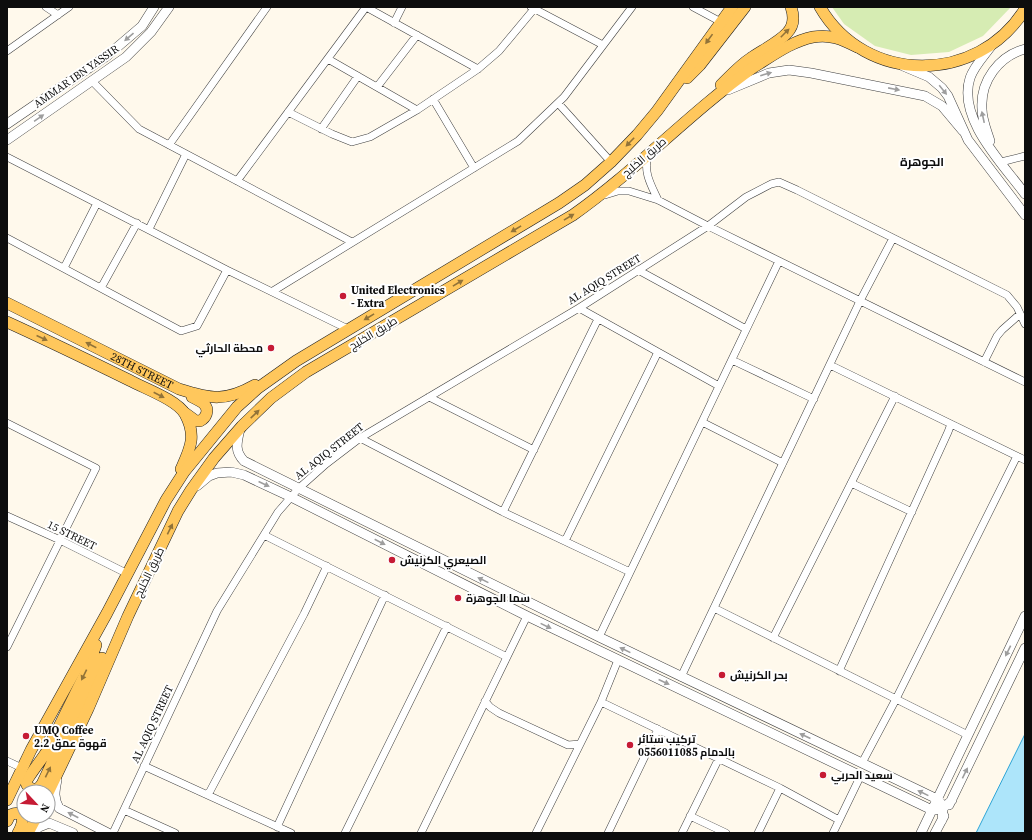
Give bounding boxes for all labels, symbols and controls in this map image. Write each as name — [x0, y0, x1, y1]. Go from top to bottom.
one-way arrow — [780, 28, 790, 38]
one-way arrow — [124, 32, 135, 41]
one-way arrow — [705, 33, 713, 44]
street label: AMMAR IBN YASSIR — [31, 41, 122, 111]
one-way arrow — [761, 71, 773, 77]
one-way arrow — [939, 85, 947, 96]
one-way arrow — [888, 87, 900, 93]
one-way arrow — [980, 111, 986, 123]
one-way arrow — [34, 114, 44, 122]
street label: طريق الخليج — [619, 134, 670, 181]
one-way arrow — [625, 137, 635, 147]
district label: الجوهرة — [900, 154, 944, 170]
one-way arrow — [564, 213, 575, 220]
one-way arrow — [510, 225, 522, 232]
street label: AL AQIQ STREET — [565, 251, 644, 308]
one-way arrow — [452, 279, 464, 286]
place label: United Electronics - Extra — [351, 283, 445, 311]
marker: United Electronics - Extra — [338, 291, 348, 301]
street label: طريق الخليج — [346, 313, 400, 354]
one-way arrow — [363, 314, 375, 321]
one-way arrow — [37, 335, 48, 341]
place label: محطة الحارثي — [195, 341, 263, 358]
one-way arrow — [86, 342, 97, 348]
marker: محطة الحارثي — [266, 343, 276, 353]
street label: 28TH STREET — [108, 349, 176, 393]
one-way arrow — [153, 392, 165, 399]
one-way arrow — [250, 409, 260, 419]
street label: AL AQIQ STREET — [292, 419, 367, 483]
one-way arrow — [258, 481, 269, 487]
street label: 15 STREET — [45, 517, 99, 554]
one-way arrow — [167, 523, 173, 534]
one-way arrow — [374, 539, 386, 545]
street label: طريق الخليج — [131, 545, 168, 600]
place label: الصيعري الكرنيش — [400, 553, 487, 570]
marker: الصيعري الكرنيش — [387, 555, 397, 565]
one-way arrow — [478, 577, 489, 583]
place label: سما الجوهرة — [466, 591, 530, 606]
marker: سما الجوهرة — [453, 593, 463, 603]
one-way arrow — [541, 623, 552, 629]
one-way arrow — [1005, 646, 1011, 657]
one-way arrow — [619, 647, 631, 653]
place label: بحر الكرنيش — [730, 668, 788, 683]
one-way arrow — [81, 670, 87, 681]
marker: بحر الكرنيش — [717, 670, 727, 680]
one-way arrow — [658, 679, 669, 685]
street label: AL AQIQ STREET — [128, 683, 177, 765]
place label: UMQ Coffee 2.2 قهوة عمق — [34, 723, 107, 751]
marker: UMQ Coffee 2.2 قهوة عمق — [21, 731, 31, 741]
place label: تركيب ستائر بالدمام 0556011085 — [637, 732, 735, 760]
one-way arrow — [800, 733, 811, 739]
marker: تركيب ستائر بالدمام 0556011085 — [625, 740, 635, 750]
one-way arrow — [45, 766, 51, 777]
one-way arrow — [962, 767, 968, 778]
place label: سعيد الحربي — [831, 768, 893, 785]
marker: سعيد الحربي — [818, 770, 828, 780]
north arrow — [16, 784, 56, 824]
one-way arrow — [917, 789, 928, 796]
text: N — [36, 801, 53, 815]
one-way arrow — [67, 812, 79, 818]

